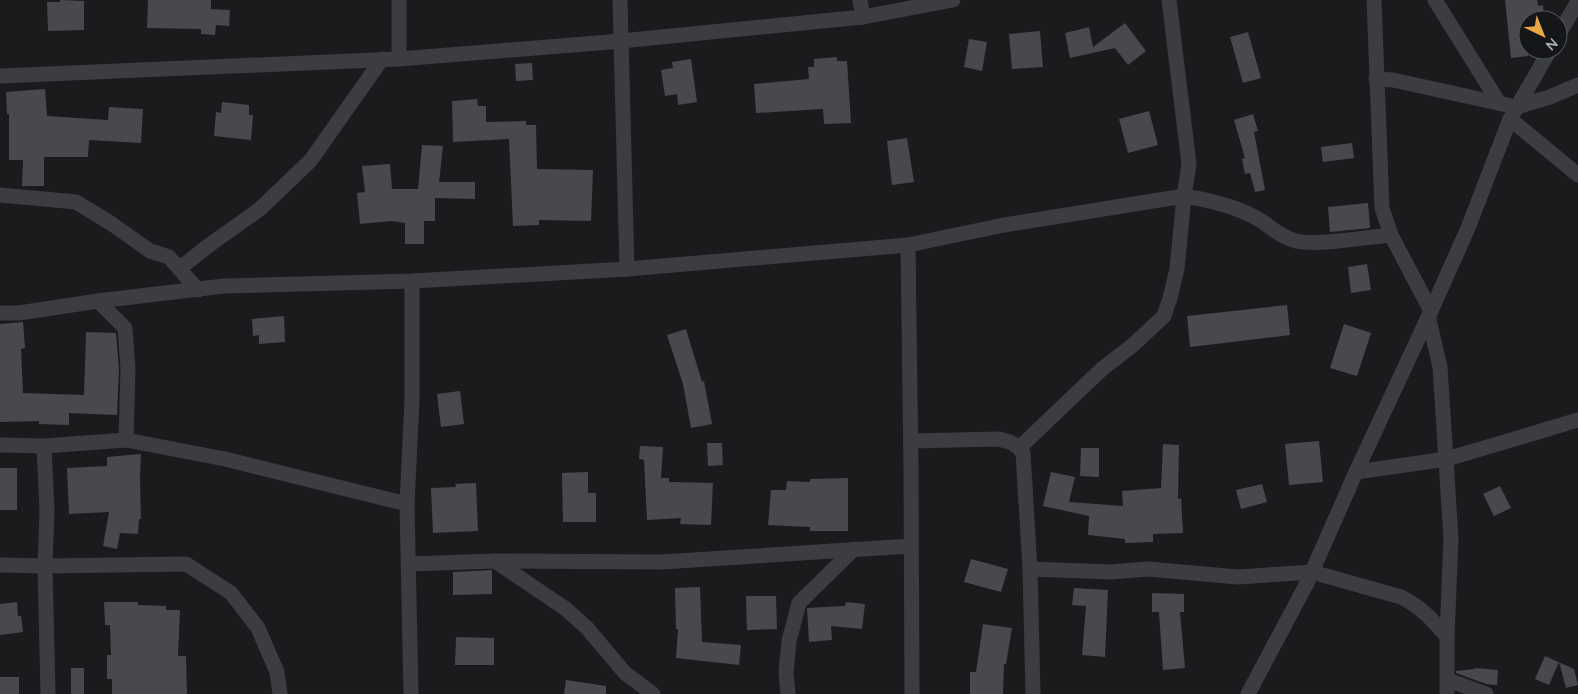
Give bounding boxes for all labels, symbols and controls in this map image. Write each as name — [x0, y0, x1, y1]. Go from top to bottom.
north arrow — [1518, 10, 1568, 60]
text: N — [1542, 34, 1562, 55]

